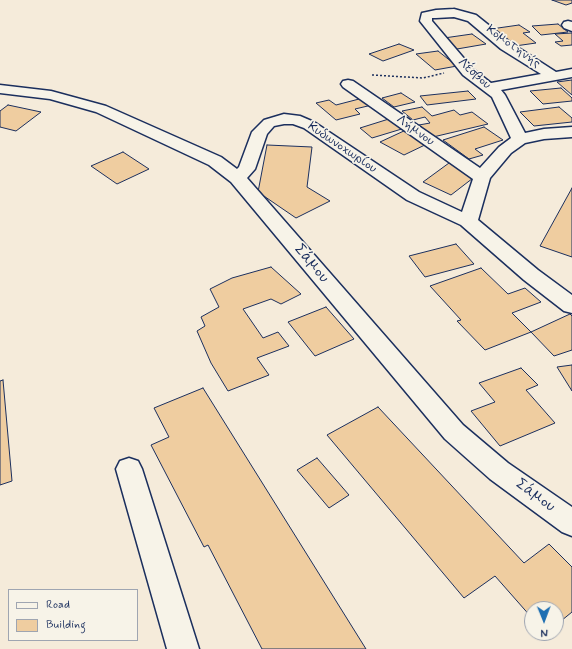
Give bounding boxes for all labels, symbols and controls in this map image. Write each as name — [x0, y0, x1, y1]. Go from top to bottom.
street label: Κομοτηνής — [483, 22, 543, 72]
street label: Λέσβου — [454, 55, 494, 93]
street label: Λήμνου — [393, 112, 437, 150]
street label: Κυδωνοχωρίου — [304, 119, 380, 177]
street label: Σάμου — [289, 241, 333, 287]
street label: Σάμου — [511, 475, 559, 517]
legend — [8, 589, 138, 641]
text: Road — [46, 597, 70, 613]
north arrow — [524, 601, 564, 641]
text: Building — [46, 617, 86, 633]
text: N — [540, 625, 548, 639]

